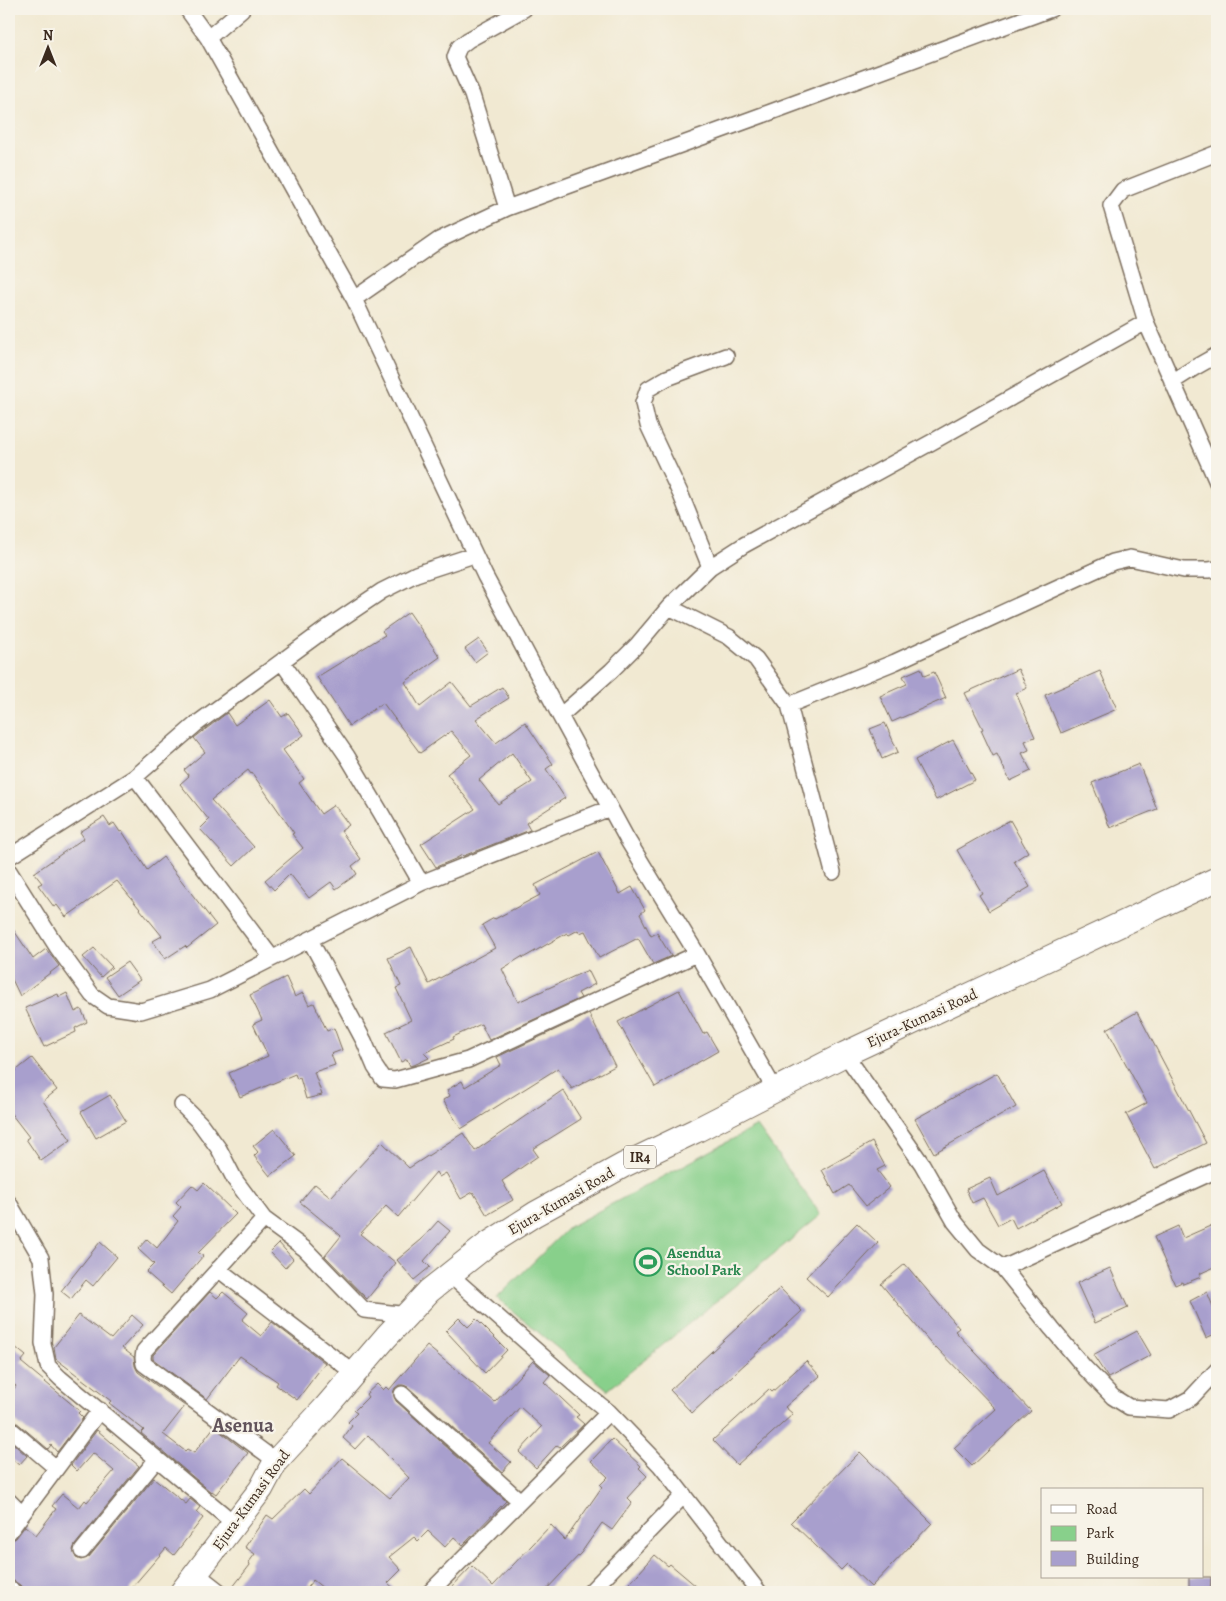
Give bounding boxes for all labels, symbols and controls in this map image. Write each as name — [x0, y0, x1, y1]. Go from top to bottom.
north arrow — [22, 22, 72, 72]
text: N — [43, 26, 53, 45]
street label: Ejura-Kumasi Road — [864, 983, 981, 1052]
road number: IR4 — [624, 1146, 656, 1168]
street label: Ejura-Kumasi Road — [504, 1162, 619, 1240]
place label: Asendua School Park — [666, 1243, 741, 1280]
sports icon: Asendua School Park — [633, 1247, 663, 1277]
district label: Asenua — [211, 1412, 274, 1439]
street label: Ejura-Kumasi Road — [208, 1445, 295, 1554]
legend — [1041, 1488, 1204, 1578]
text: Road — [1086, 1499, 1118, 1519]
text: Park — [1086, 1523, 1115, 1543]
text: Building — [1086, 1549, 1139, 1569]

